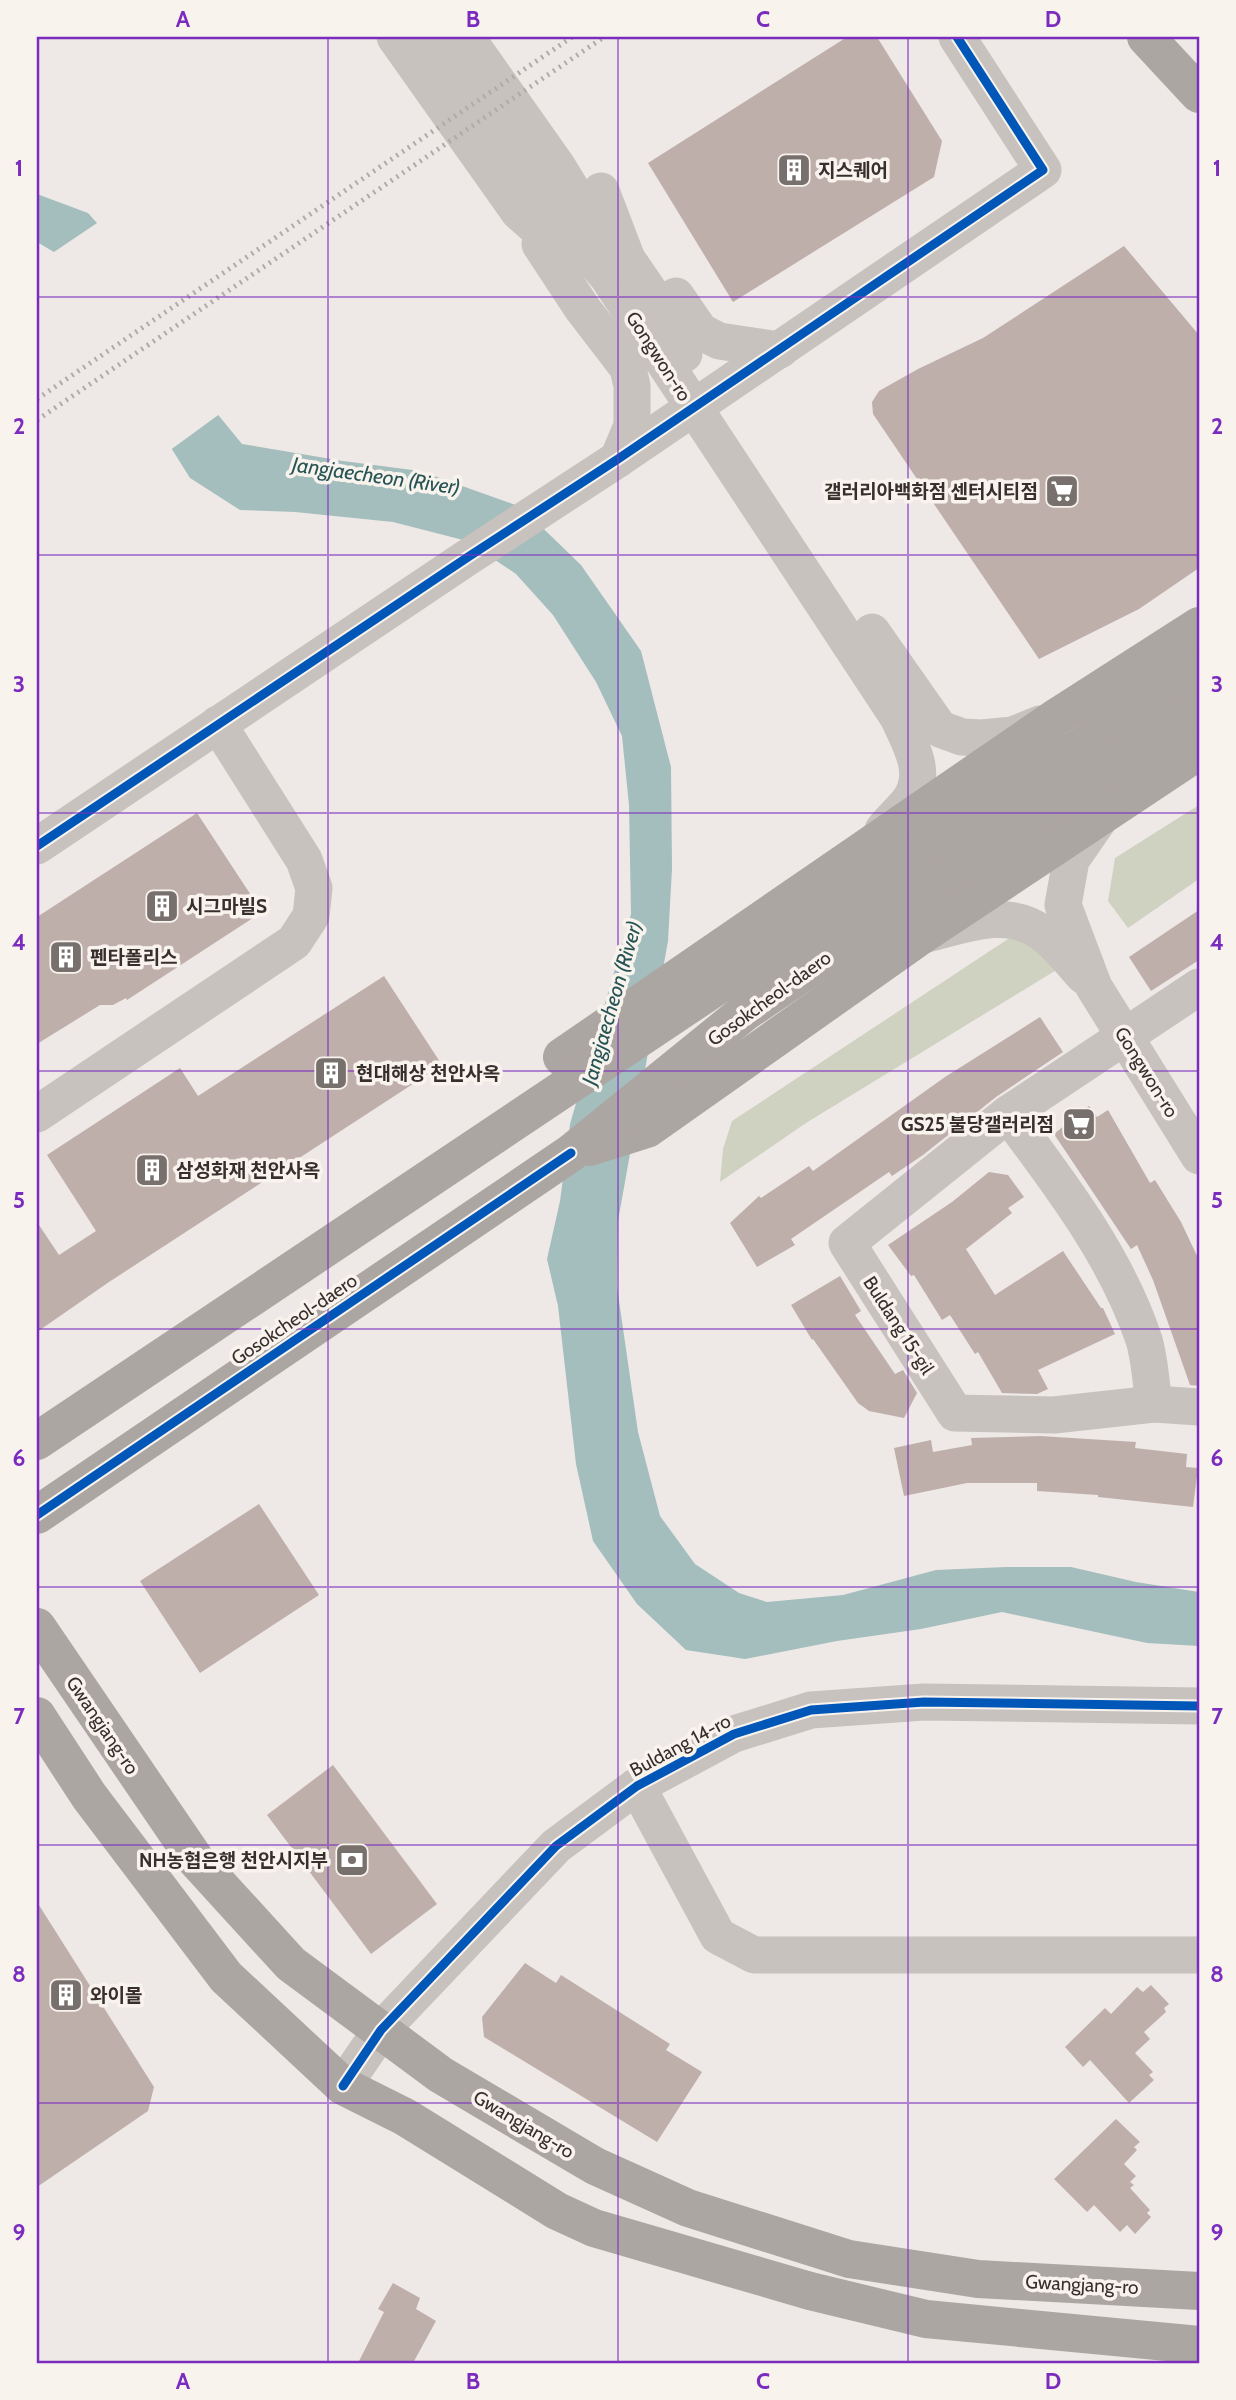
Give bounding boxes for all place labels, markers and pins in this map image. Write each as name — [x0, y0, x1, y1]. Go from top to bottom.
building icon: 지스퀘어 — [775, 151, 813, 189]
place label: 지스퀘어 — [818, 159, 888, 182]
supermarket icon: 갤러리아백화점 센터시티점 — [1043, 472, 1081, 510]
place label: 갤러리아백화점 센터시티점 — [824, 480, 1038, 503]
building icon: 시그마빌S — [143, 887, 181, 925]
place label: 시그마빌S — [186, 895, 267, 918]
building icon: 펜타폴리스 — [47, 938, 85, 976]
place label: 펜타폴리스 — [90, 946, 177, 969]
building icon: 현대해상 천안사옥 — [312, 1054, 350, 1092]
place label: 현대해상 천안사옥 — [356, 1062, 500, 1085]
supermarket icon: GS25 불당갤러리점 — [1060, 1105, 1098, 1143]
place label: GS25 불당갤러리점 — [901, 1113, 1054, 1136]
building icon: 삼성화재 천안사옥 — [133, 1151, 171, 1189]
place label: 삼성화재 천안사옥 — [176, 1159, 320, 1182]
bank icon: NH농협은행 천안시지부 — [333, 1841, 371, 1879]
place label: NH농협은행 천안시지부 — [139, 1849, 328, 1872]
building icon: 와이몰 — [47, 1976, 85, 2014]
place label: 와이몰 — [90, 1984, 142, 2007]

